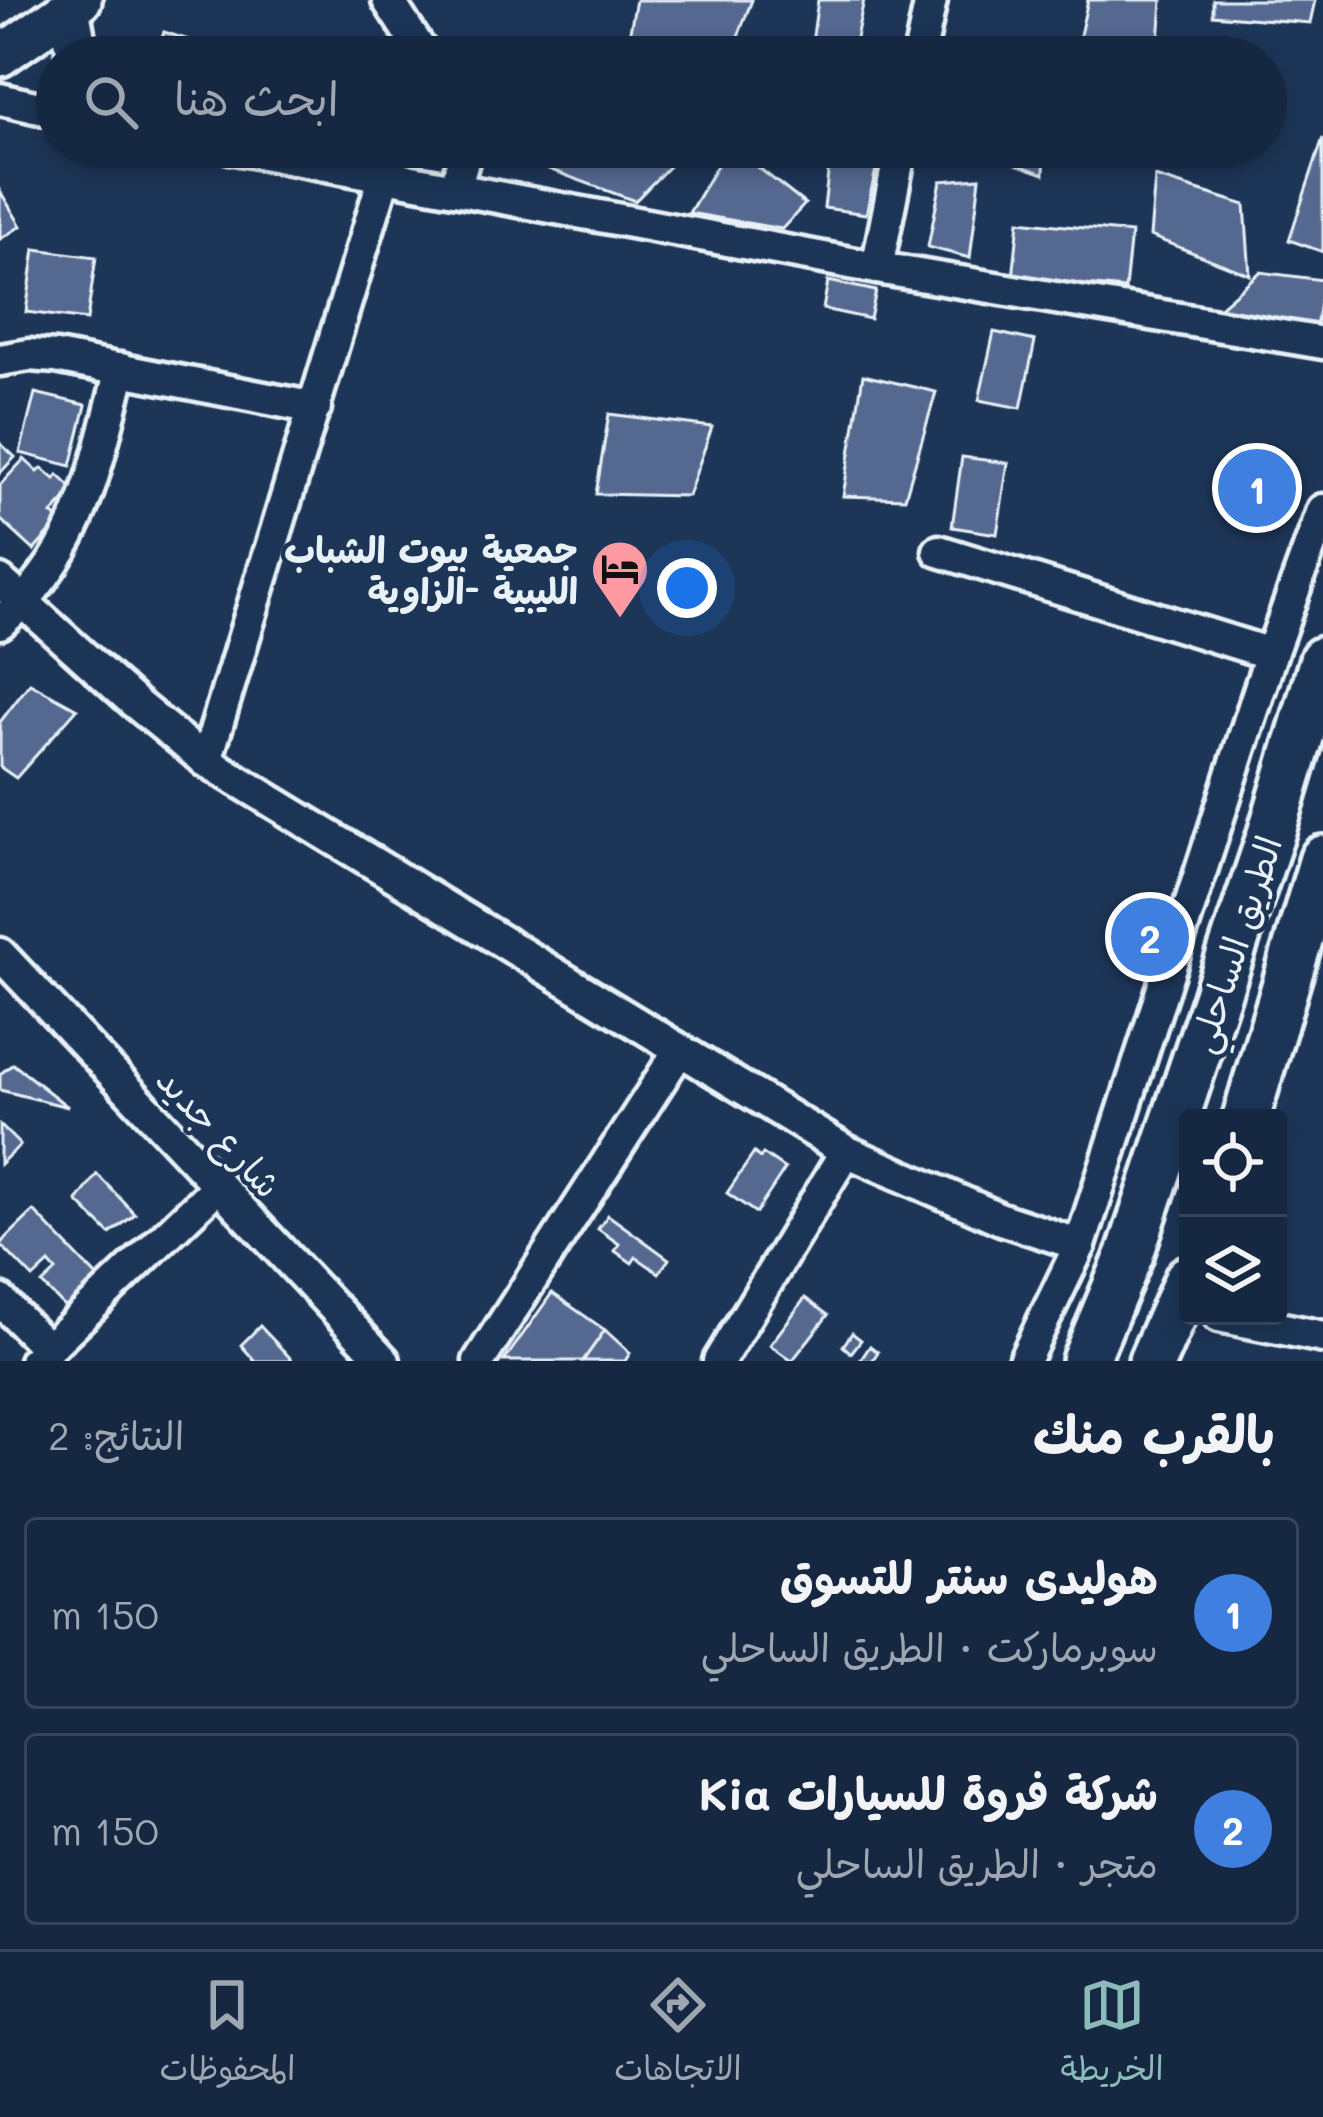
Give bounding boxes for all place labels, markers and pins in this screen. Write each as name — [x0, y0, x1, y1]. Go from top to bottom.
pin: 1 — [1218, 443, 1296, 533]
place label: جمعية بيوت الشباب الليبية -الزاوية — [284, 525, 578, 614]
hotel icon: جمعية بيوت الشباب الليبية -الزاوية — [589, 538, 651, 620]
pin: 2 — [1111, 892, 1189, 982]

